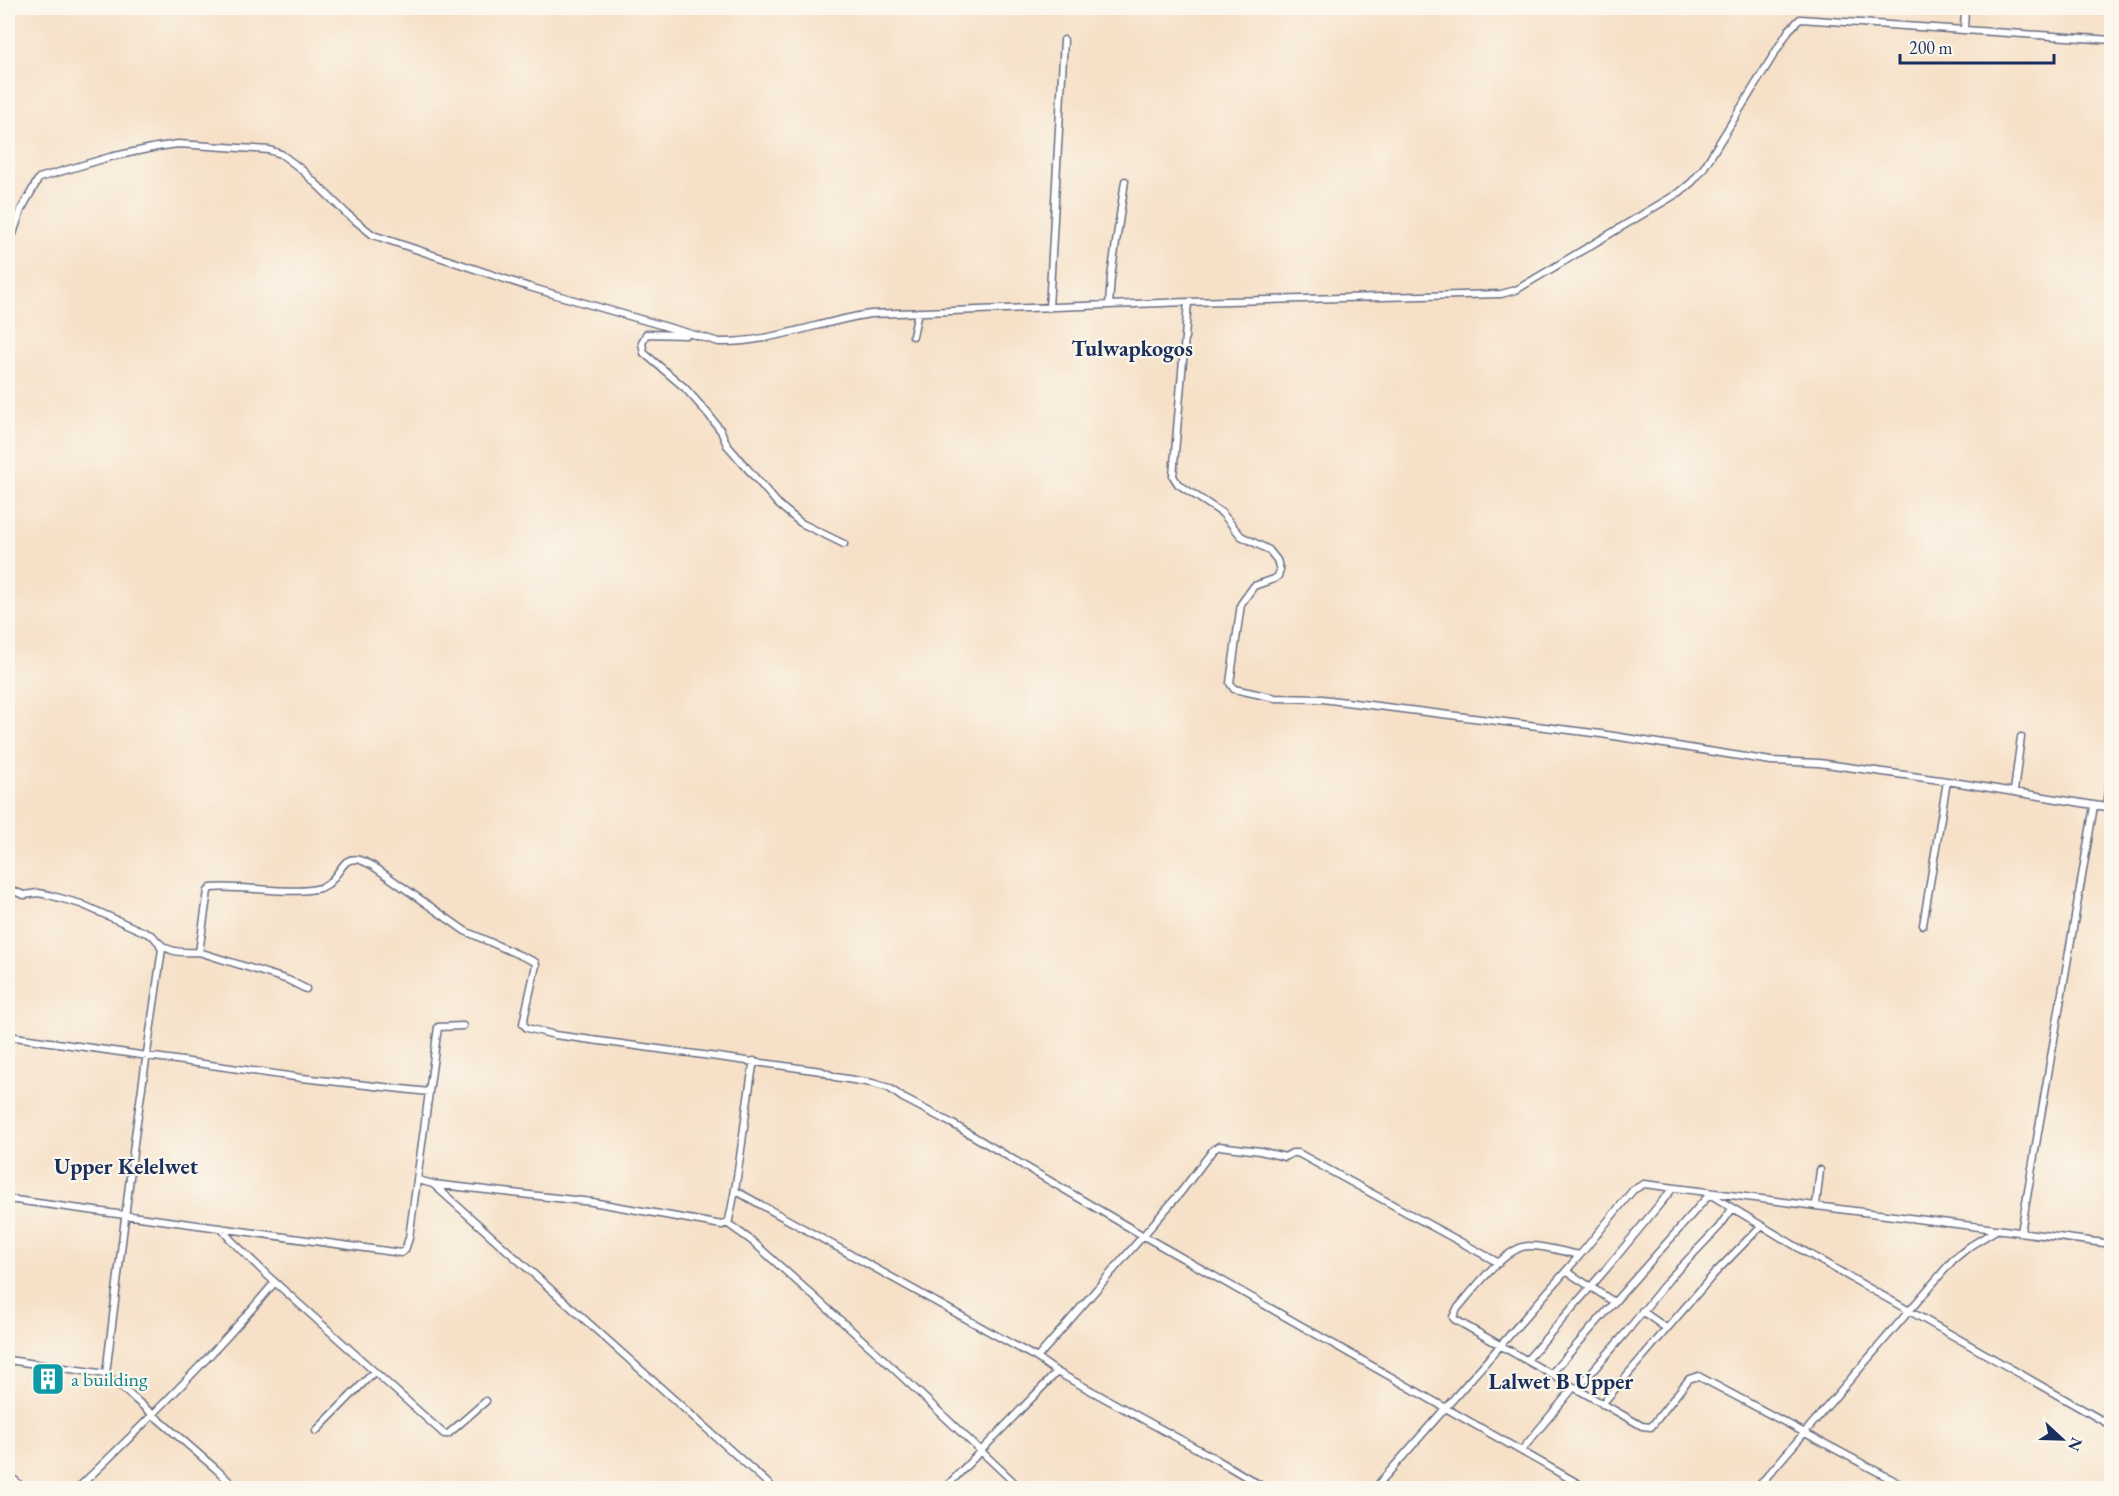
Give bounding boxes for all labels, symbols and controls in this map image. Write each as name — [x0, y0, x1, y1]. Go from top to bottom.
scale bar — [1900, 27, 2054, 65]
text: 200 m — [1909, 36, 1953, 59]
district label: Tulwapkogos — [1071, 334, 1193, 363]
district label: Upper Kelelwet — [54, 1152, 199, 1181]
building icon: a building — [30, 1361, 66, 1397]
place label: a building — [71, 1366, 148, 1392]
district label: Lalwet B Upper — [1489, 1367, 1634, 1396]
north arrow — [2032, 1409, 2092, 1469]
text: N — [2063, 1434, 2088, 1454]

